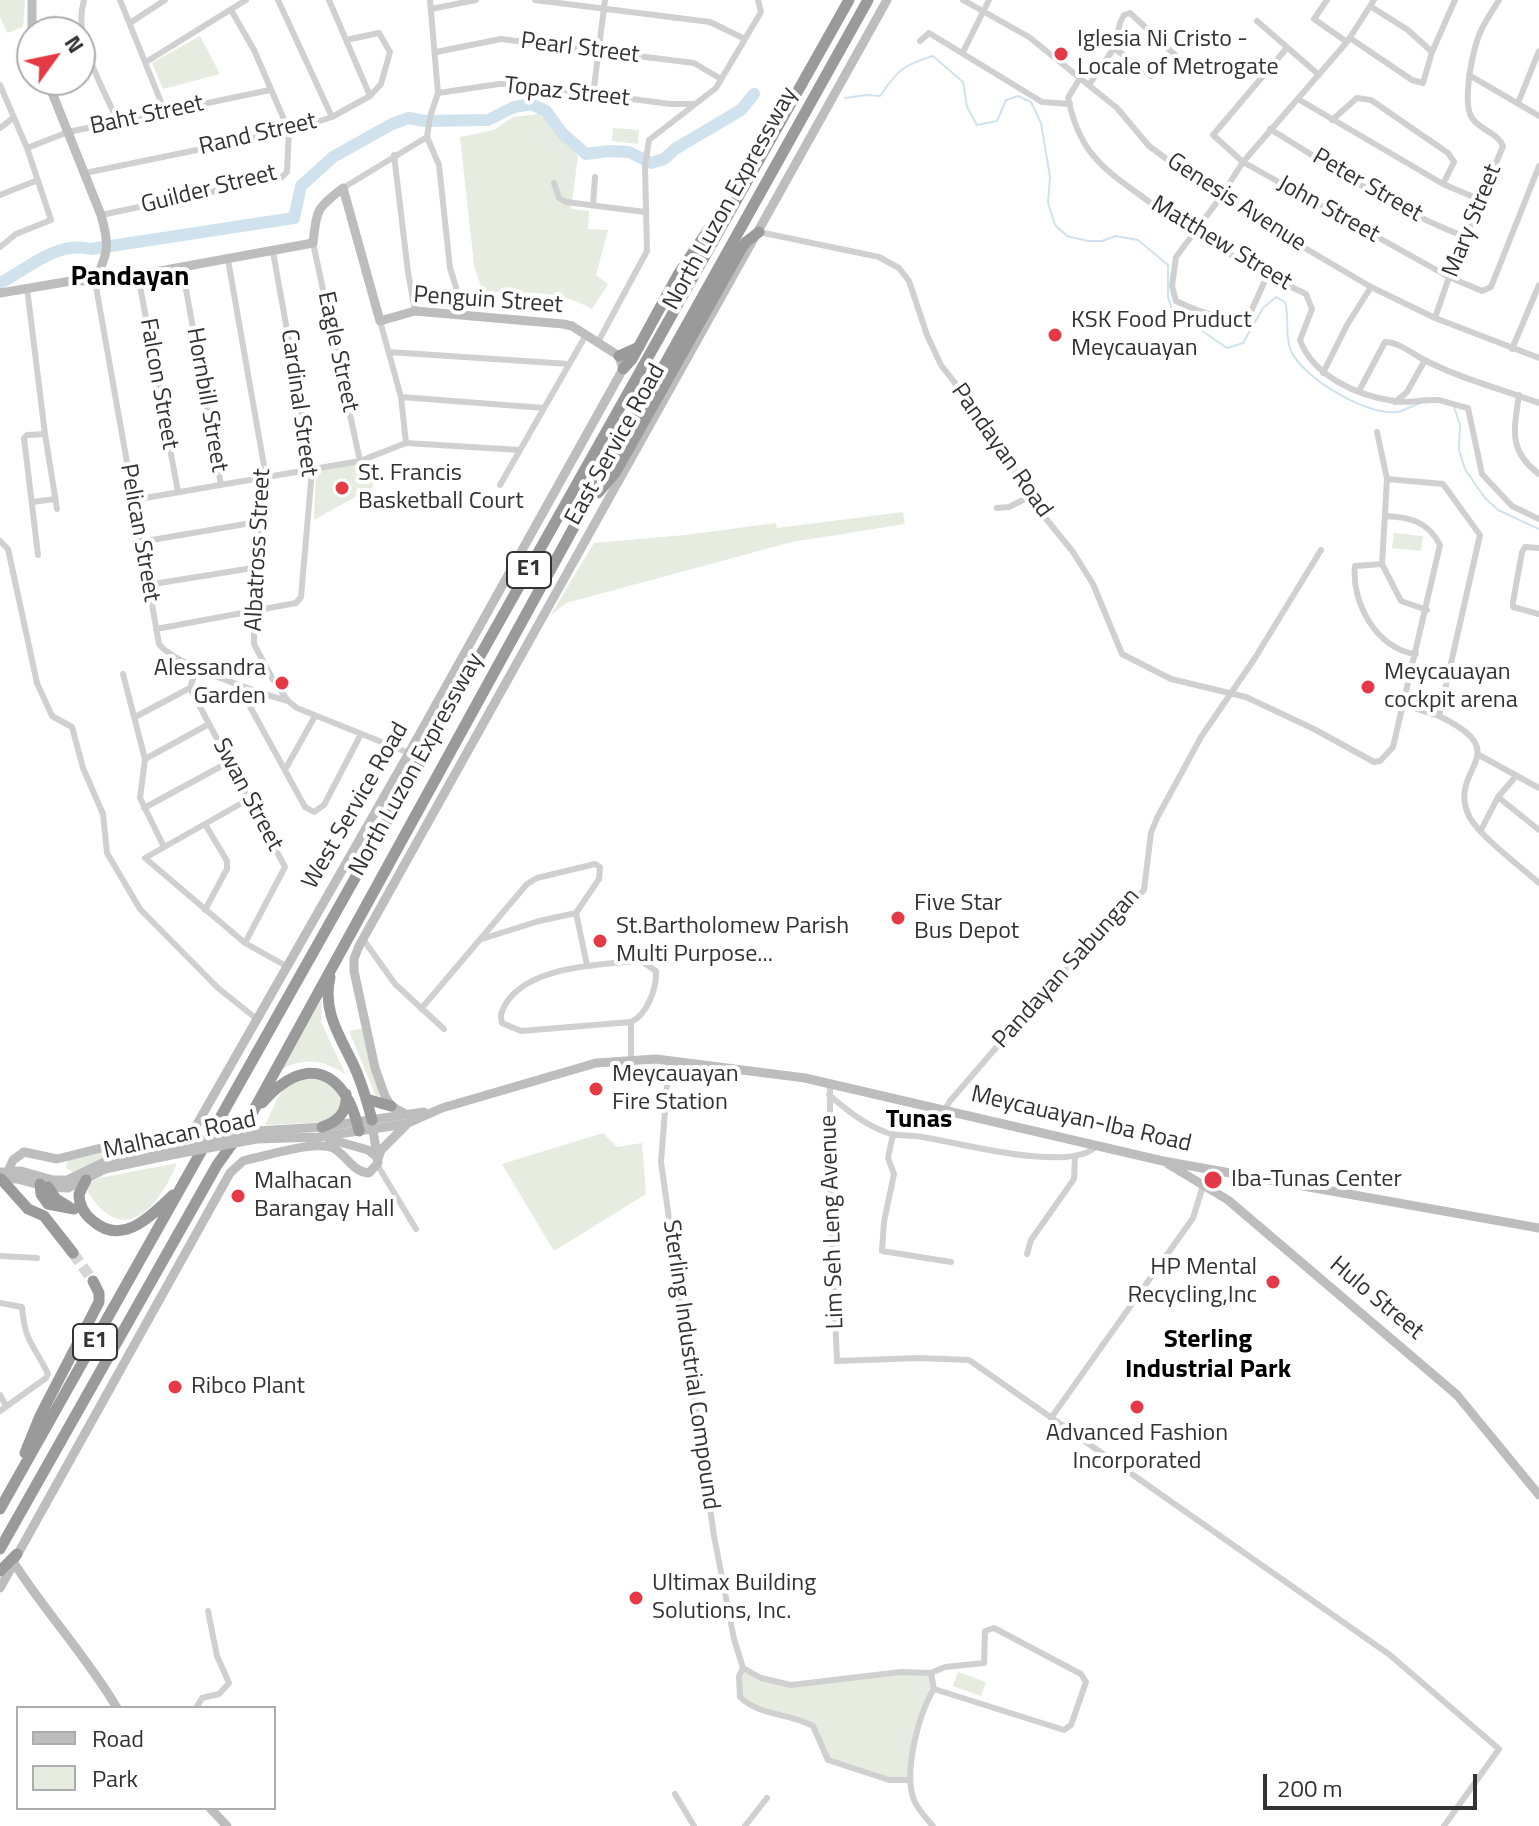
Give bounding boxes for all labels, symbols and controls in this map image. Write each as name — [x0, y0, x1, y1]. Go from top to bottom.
north arrow — [16, 16, 96, 96]
place label: Iglesia Ni Cristo - Locale of Metrogate — [1077, 26, 1279, 82]
street label: Pearl Street — [519, 27, 641, 71]
text: N — [56, 28, 93, 60]
marker: Iglesia Ni Cristo - Locale of Metrogate — [1052, 45, 1070, 63]
street label: Topaz Street — [503, 72, 631, 114]
street label: North Luzon Expressway — [658, 83, 804, 315]
street label: Baht Street — [88, 90, 206, 142]
street label: Rand Street — [197, 108, 319, 162]
street label: Peter Street — [1307, 143, 1427, 229]
street label: Genesis Avenue — [1161, 147, 1311, 259]
street label: Guilder Street — [138, 159, 280, 221]
street label: Mary Street — [1437, 160, 1509, 282]
street label: John Street — [1272, 170, 1384, 250]
street label: Matthew Street — [1145, 191, 1297, 297]
district label: Pandayan — [70, 261, 190, 295]
street label: Penguin Street — [412, 281, 564, 321]
street label: Eagle Street — [310, 289, 364, 415]
place label: KSK Food Pruduct Meycauayan — [1071, 307, 1252, 363]
street label: Falcon Street — [132, 316, 184, 452]
street label: Hornbill Street — [179, 326, 233, 474]
marker: KSK Food Pruduct Meycauayan — [1046, 326, 1064, 344]
street label: Cardinal Street — [273, 327, 323, 479]
street label: East Service Road — [560, 359, 672, 531]
street label: Pandayan Road — [944, 378, 1058, 524]
place label: St. Francis Basketball Court — [358, 460, 524, 516]
street label: Pelican Street — [113, 462, 165, 604]
street label: Albatross Street — [240, 468, 278, 632]
marker: St. Francis Basketball Court — [333, 479, 351, 497]
road number: E1 — [507, 552, 551, 588]
street label: North Luzon Expressway — [344, 649, 490, 881]
place label: Alessandra Garden — [154, 655, 266, 711]
place label: Meycauayan cockpit arena — [1384, 659, 1518, 715]
marker: Alessandra Garden — [273, 674, 291, 692]
marker: Meycauayan cockpit arena — [1359, 678, 1377, 696]
street label: West Service Road — [297, 718, 415, 894]
street label: Swan Street — [205, 734, 289, 856]
street label: Pandayan Sabungan — [987, 883, 1147, 1055]
place label: Five Star Bus Depot — [914, 890, 1019, 946]
marker: Five Star Bus Depot — [889, 909, 907, 927]
place label: St.Bartholomew Parish Multi Purpose... — [616, 913, 849, 969]
marker: St.Bartholomew Parish Multi Purpose... — [591, 932, 609, 950]
place label: Meycauayan Fire Station — [612, 1061, 739, 1117]
marker: Meycauayan Fire Station — [587, 1080, 605, 1098]
street label: Meycauayan-Iba Road — [968, 1081, 1194, 1159]
district label: Tunas — [886, 1105, 952, 1137]
street label: Malhacan Road — [101, 1106, 259, 1166]
street label: Lim Seh Leng Avenue — [815, 1114, 851, 1330]
place label: Iba-Tunas Center — [1231, 1166, 1402, 1194]
place label: Malhacan Barangay Hall — [254, 1168, 394, 1224]
marker: Iba-Tunas Center — [1202, 1169, 1224, 1191]
marker: Malhacan Barangay Hall — [229, 1187, 247, 1205]
street label: Sterling Industrial Compound — [655, 1218, 725, 1512]
street label: Hulo Street — [1323, 1251, 1429, 1347]
place label: HP Mental Recycling,Inc — [1127, 1254, 1257, 1310]
marker: HP Mental Recycling,Inc — [1264, 1273, 1282, 1291]
road number: E1 — [73, 1324, 117, 1360]
district label: Sterling Industrial Park — [1125, 1325, 1291, 1386]
place label: Ribco Plant — [191, 1373, 305, 1401]
marker: Ribco Plant — [166, 1378, 184, 1396]
marker: Advanced Fashion Incorporated — [1128, 1398, 1146, 1416]
place label: Advanced Fashion Incorporated — [1046, 1420, 1228, 1476]
place label: Ultimax Building Solutions, Inc. — [652, 1570, 816, 1626]
marker: Ultimax Building Solutions, Inc. — [627, 1589, 645, 1607]
legend — [16, 1706, 276, 1810]
text: Road — [92, 1720, 144, 1756]
scale bar — [1267, 1758, 1481, 1808]
text: Park — [92, 1760, 138, 1796]
text: 200 m — [1277, 1770, 1343, 1806]

